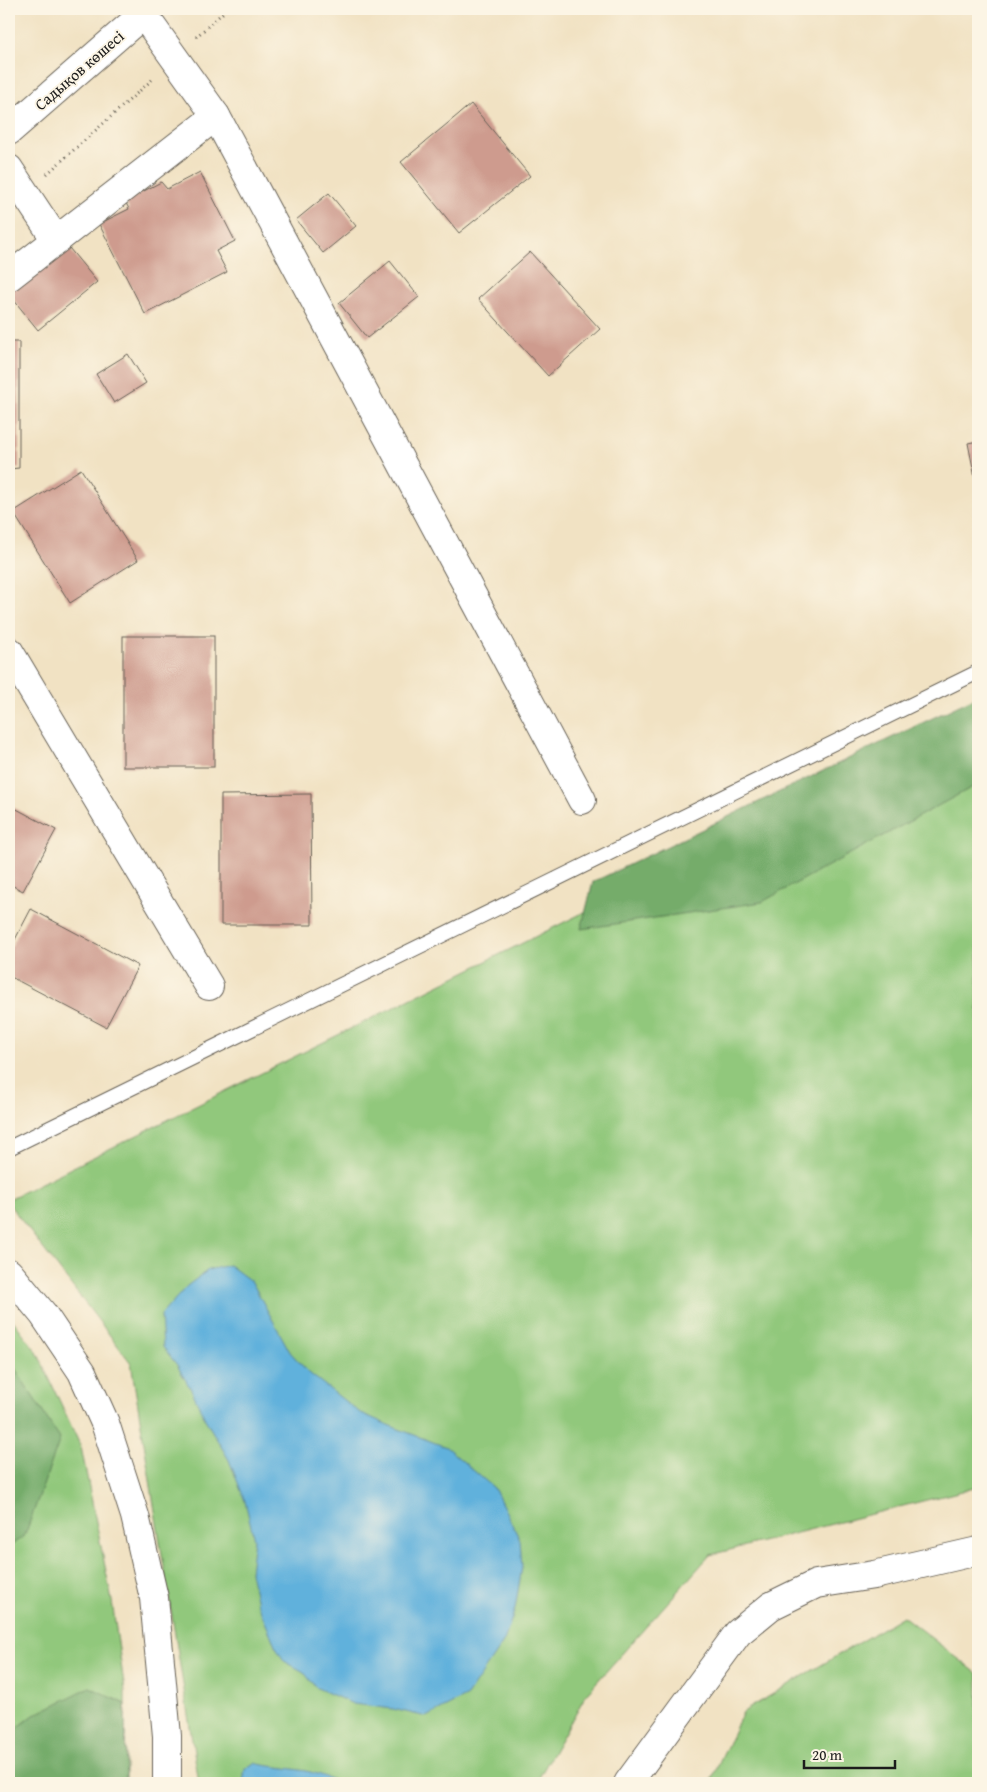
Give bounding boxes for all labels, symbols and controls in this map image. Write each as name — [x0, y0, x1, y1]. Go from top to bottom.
street label: Садықов көшесі — [29, 24, 130, 116]
scale bar — [804, 1737, 896, 1769]
text: 20 m — [812, 1744, 843, 1765]

